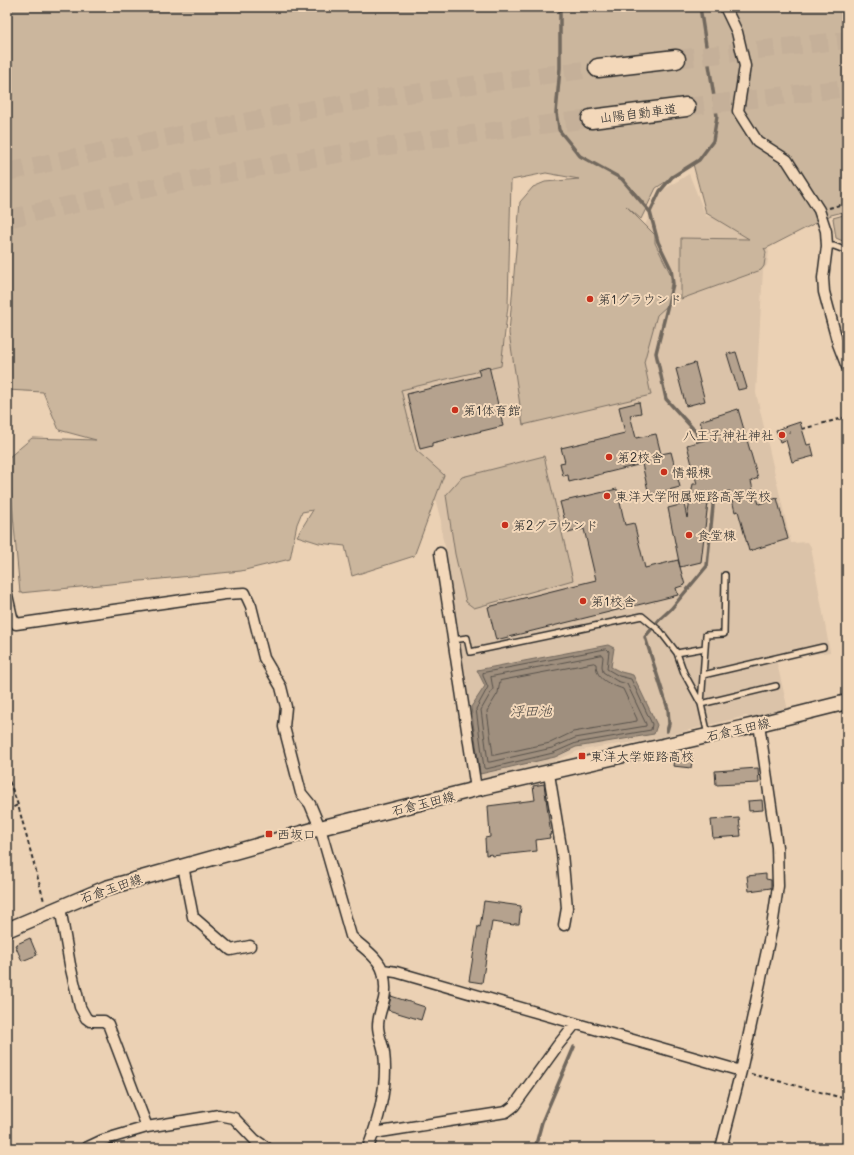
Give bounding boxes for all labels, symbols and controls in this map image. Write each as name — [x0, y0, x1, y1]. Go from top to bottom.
street label: 山陽自動車道 — [598, 99, 678, 126]
place label: 第1グラウンド — [598, 290, 682, 307]
marker: 第1グラウンド — [585, 294, 595, 304]
place label: 第1体育館 — [463, 401, 521, 418]
marker: 第1体育館 — [450, 405, 460, 415]
place label: 八王子神社神社 — [683, 426, 774, 443]
marker: 八王子神社神社 — [777, 430, 787, 440]
place label: 第2校舎 — [617, 448, 663, 465]
marker: 第2校舎 — [604, 452, 614, 462]
place label: 情報棟 — [672, 463, 711, 480]
marker: 情報棟 — [659, 467, 669, 477]
place label: 東洋大学附属姫路高等学校 — [615, 487, 771, 504]
marker: 東洋大学附属姫路高等学校 — [602, 491, 612, 501]
place label: 第2グラウンド — [513, 516, 598, 533]
marker: 第2グラウンド — [500, 520, 510, 530]
place label: 食堂棟 — [697, 526, 736, 543]
marker: 食堂棟 — [684, 530, 694, 540]
place label: 第1校舎 — [591, 592, 636, 609]
marker: 第1校舎 — [578, 596, 588, 606]
water label: 浮田池 — [510, 701, 553, 720]
street label: 石倉玉田線 — [704, 713, 772, 744]
place label: 東洋大学姫路高校 — [590, 747, 694, 764]
marker: 東洋大学姫路高校 — [577, 751, 587, 761]
street label: 石倉玉田線 — [389, 786, 457, 819]
place label: 西坂口 — [277, 825, 316, 842]
marker: 西坂口 — [264, 829, 274, 839]
street label: 石倉玉田線 — [77, 869, 145, 906]

